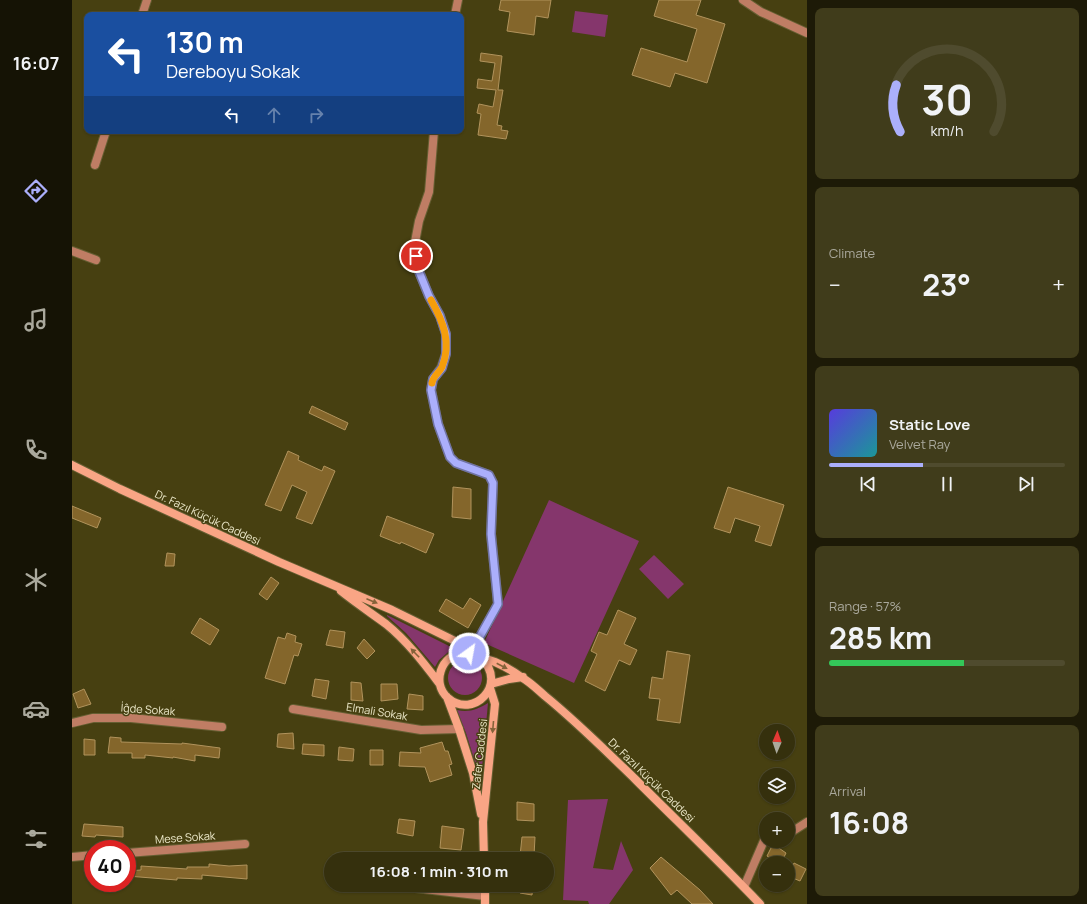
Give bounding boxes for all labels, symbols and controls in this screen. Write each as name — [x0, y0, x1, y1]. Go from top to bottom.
text: 130 m — [166, 23, 244, 61]
icon: left — [100, 28, 152, 80]
text: 16:07 — [13, 51, 59, 75]
text: Dereboyu Sokak — [166, 59, 300, 83]
text: 30 — [921, 70, 973, 126]
icon: left — [221, 104, 243, 126]
icon: ahead — [263, 104, 285, 126]
icon: right — [305, 104, 327, 126]
text: km/h — [930, 120, 964, 139]
icon: directions — [22, 177, 50, 205]
pin — [399, 239, 433, 273]
text: Climate — [829, 244, 875, 262]
icon: arrive — [405, 245, 427, 267]
text: 23° — [922, 264, 971, 305]
text: − — [829, 270, 841, 300]
text: + — [1052, 270, 1065, 300]
icon: music — [22, 306, 50, 334]
text: Static Love — [889, 414, 970, 435]
text: Velvet Ray — [889, 435, 950, 453]
icon: phone — [22, 436, 50, 464]
icon: previous — [857, 473, 879, 495]
icon: pause — [936, 473, 958, 495]
icon: next — [1015, 473, 1037, 495]
street label: Dr. Fazıl Küçük Caddesi — [153, 486, 263, 548]
icon: climate — [22, 566, 50, 594]
text: Range · 57% — [829, 597, 901, 615]
one-way arrow — [366, 598, 377, 604]
text: 285 km — [829, 617, 932, 658]
position arrow — [448, 632, 490, 674]
one-way arrow — [410, 648, 420, 658]
one-way arrow — [497, 662, 508, 669]
icon: car — [22, 695, 50, 723]
street label: Elmali Sokak — [345, 699, 409, 723]
street label: İĝde Sokak — [120, 700, 176, 718]
street label: Zafer Caddesi — [468, 718, 490, 790]
one-way arrow — [489, 720, 496, 733]
north arrow — [759, 724, 795, 760]
map controls — [759, 724, 795, 892]
street label: Dr. Fazıl Küçük Caddesi — [605, 735, 699, 825]
button: layers — [759, 768, 795, 804]
text: Arrival — [829, 782, 866, 800]
text: 16:08 — [829, 802, 909, 843]
button: + — [759, 812, 795, 848]
icon: filters — [22, 825, 50, 853]
street label: Mese Sokak — [154, 827, 216, 847]
speed limit sign: 40 — [84, 840, 136, 892]
button: − — [759, 856, 795, 892]
text: 16:08 · 1 min · 310 m — [370, 861, 508, 882]

